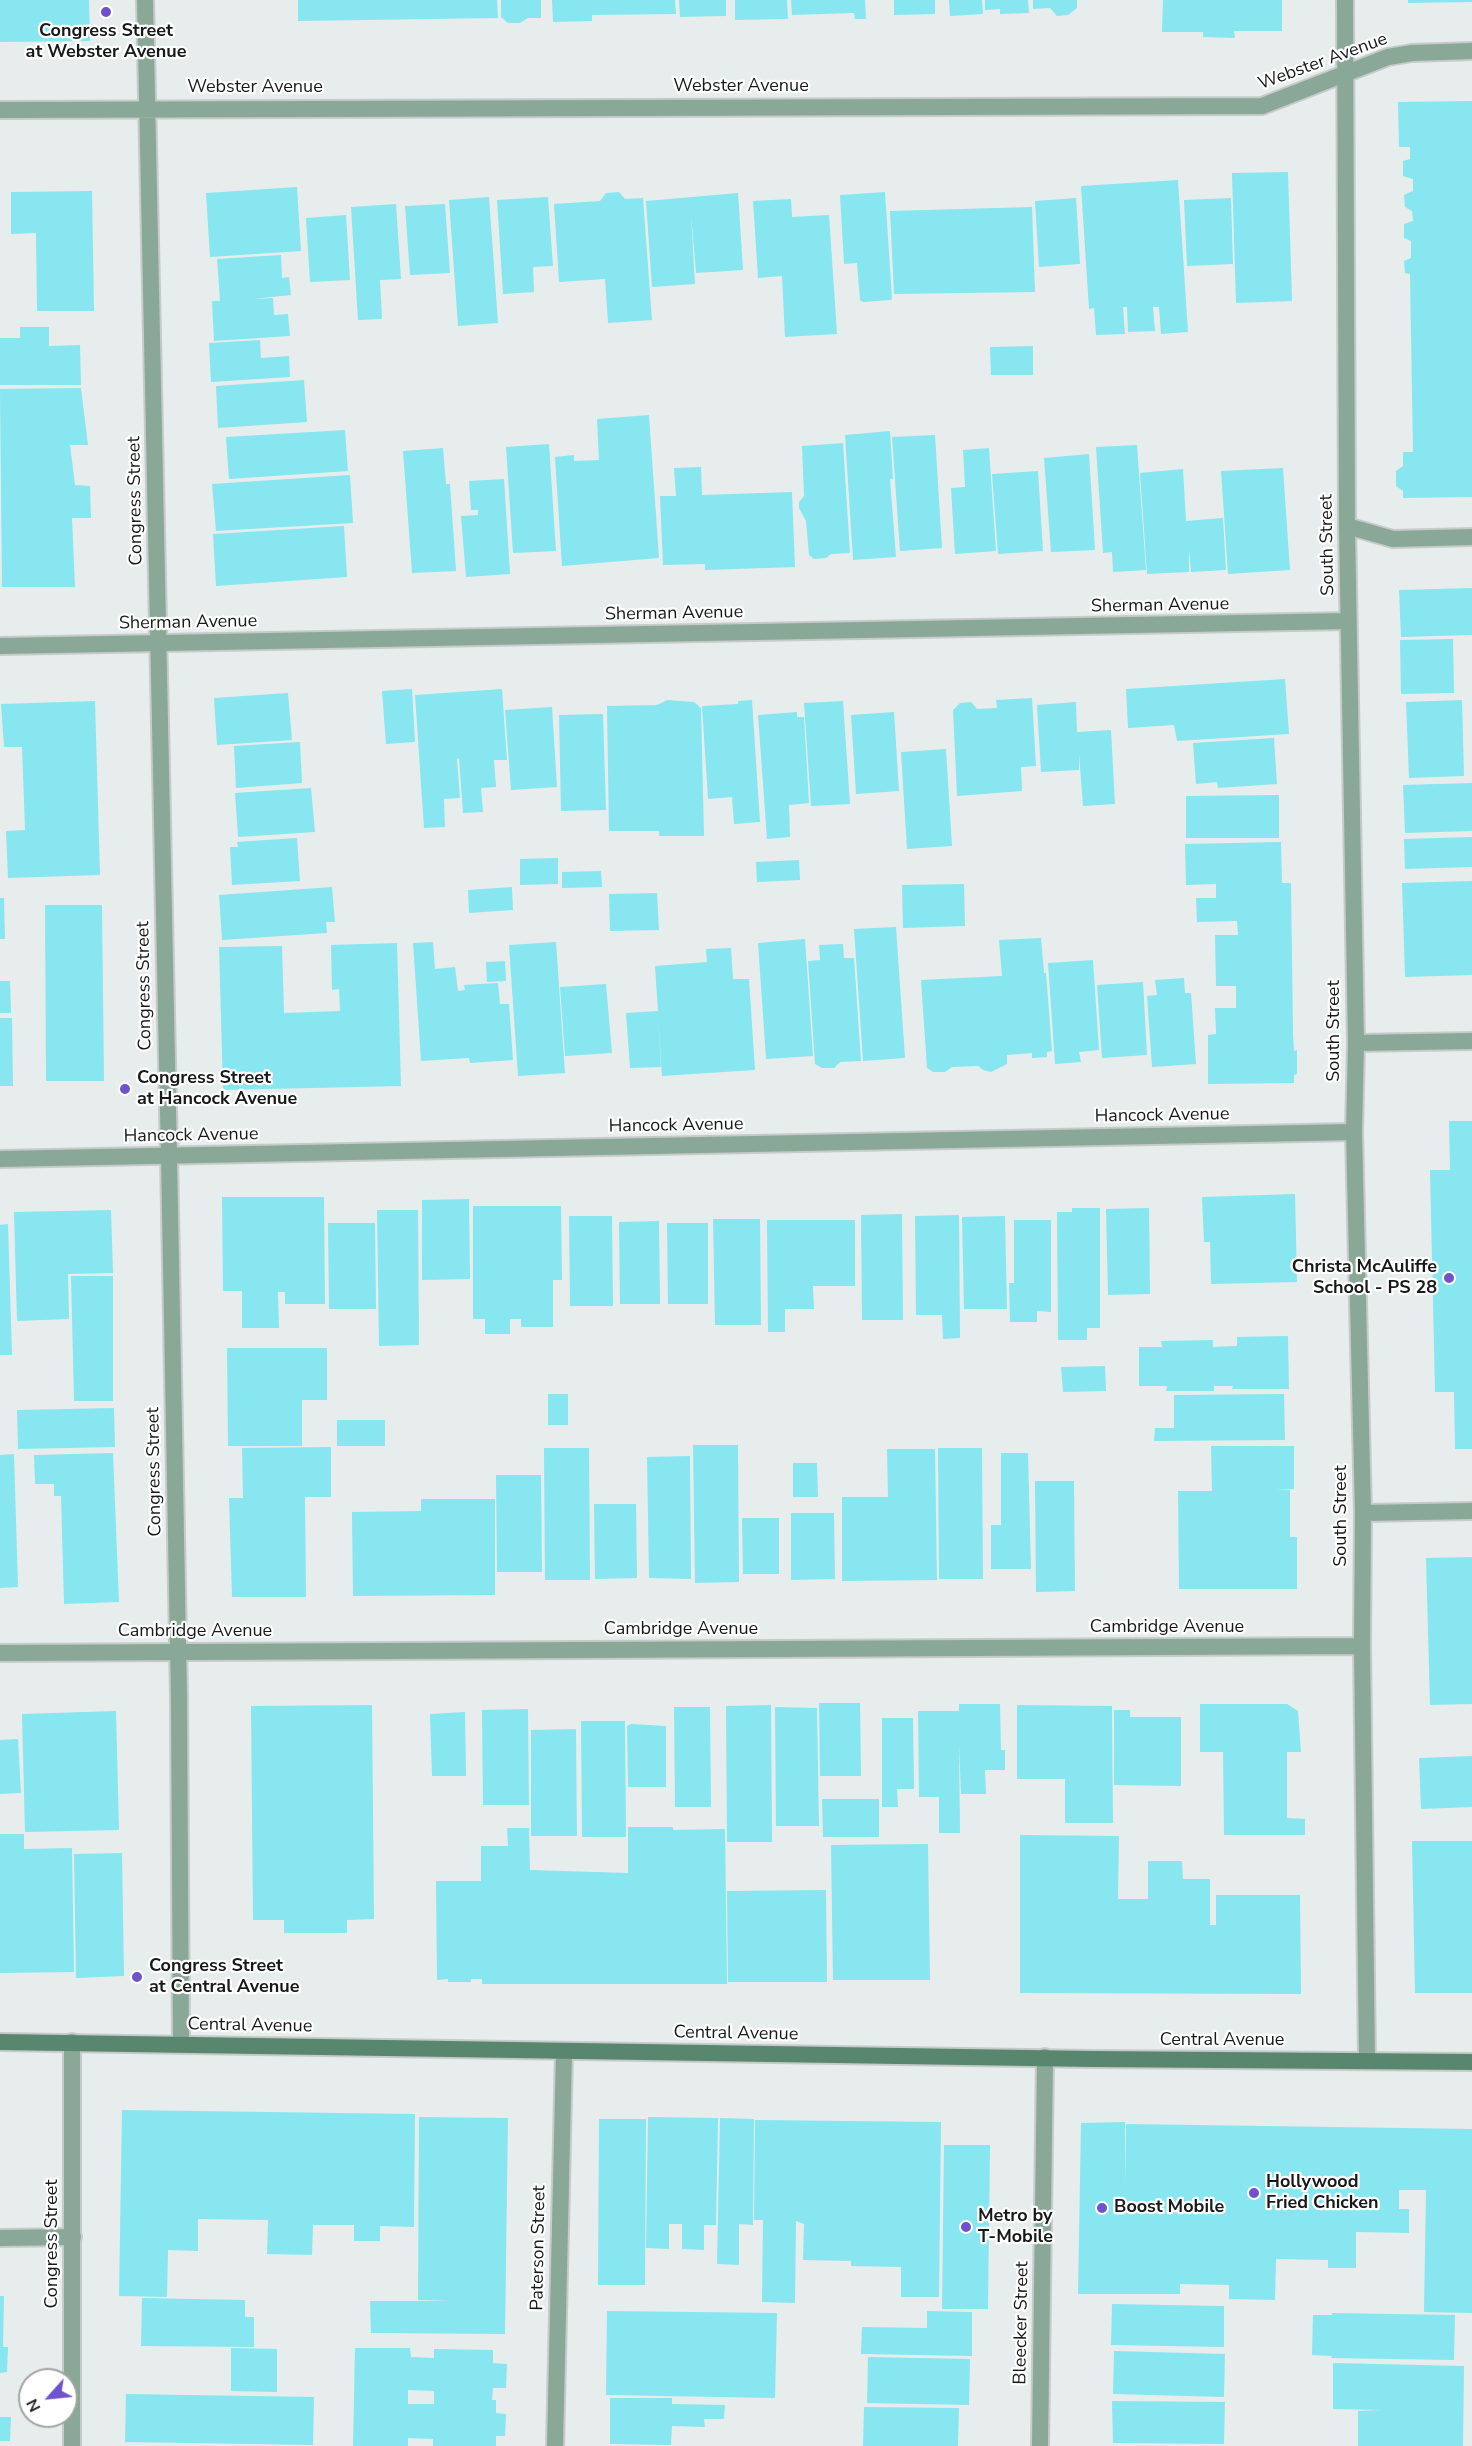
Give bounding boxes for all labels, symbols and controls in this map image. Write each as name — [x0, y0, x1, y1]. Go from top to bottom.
marker: Congress Street at Webster Avenue — [99, 5, 113, 19]
place label: Congress Street at Webster Avenue — [26, 21, 186, 63]
street label: Webster Avenue — [1256, 29, 1390, 95]
street label: Webster Avenue — [673, 76, 809, 98]
street label: Webster Avenue — [187, 77, 323, 99]
street label: Congress Street — [124, 436, 148, 566]
street label: South Street — [1316, 494, 1340, 596]
street label: Sherman Avenue — [1091, 594, 1229, 618]
street label: Sherman Avenue — [605, 602, 743, 626]
street label: Sherman Avenue — [119, 611, 257, 635]
street label: Congress Street — [133, 921, 157, 1051]
street label: South Street — [1324, 980, 1346, 1082]
place label: Congress Street at Hancock Avenue — [137, 1068, 297, 1110]
marker: Congress Street at Hancock Avenue — [118, 1082, 132, 1096]
street label: Hancock Avenue — [1094, 1104, 1230, 1128]
street label: Hancock Avenue — [608, 1114, 744, 1138]
street label: Hancock Avenue — [123, 1124, 259, 1148]
place label: Christa McAuliffe School - PS 28 — [1292, 1257, 1437, 1300]
marker: Christa McAuliffe School - PS 28 — [1442, 1271, 1456, 1285]
street label: Congress Street — [143, 1407, 167, 1537]
street label: South Street — [1331, 1465, 1353, 1567]
street label: Cambridge Avenue — [1090, 1617, 1244, 1639]
street label: Cambridge Avenue — [604, 1619, 758, 1641]
street label: Cambridge Avenue — [118, 1621, 272, 1643]
place label: Congress Street at Central Avenue — [149, 1956, 299, 1998]
marker: Congress Street at Central Avenue — [130, 1970, 144, 1984]
street label: Central Avenue — [187, 2014, 313, 2038]
street label: Central Avenue — [673, 2022, 799, 2046]
street label: Central Avenue — [1160, 2030, 1284, 2052]
place label: Hollywood Fried Chicken — [1266, 2172, 1379, 2214]
street label: Congress Street — [42, 2179, 64, 2309]
street label: Paterson Street — [527, 2185, 551, 2311]
marker: Hollywood Fried Chicken — [1247, 2186, 1261, 2200]
place label: Boost Mobile — [1114, 2197, 1224, 2219]
marker: Boost Mobile — [1095, 2201, 1109, 2215]
place label: Metro by T-Mobile — [978, 2206, 1053, 2248]
marker: Metro by T-Mobile — [959, 2220, 973, 2234]
street label: Bleecker Street — [1010, 2261, 1034, 2385]
north arrow — [18, 2368, 78, 2428]
text: N — [21, 2395, 46, 2416]

